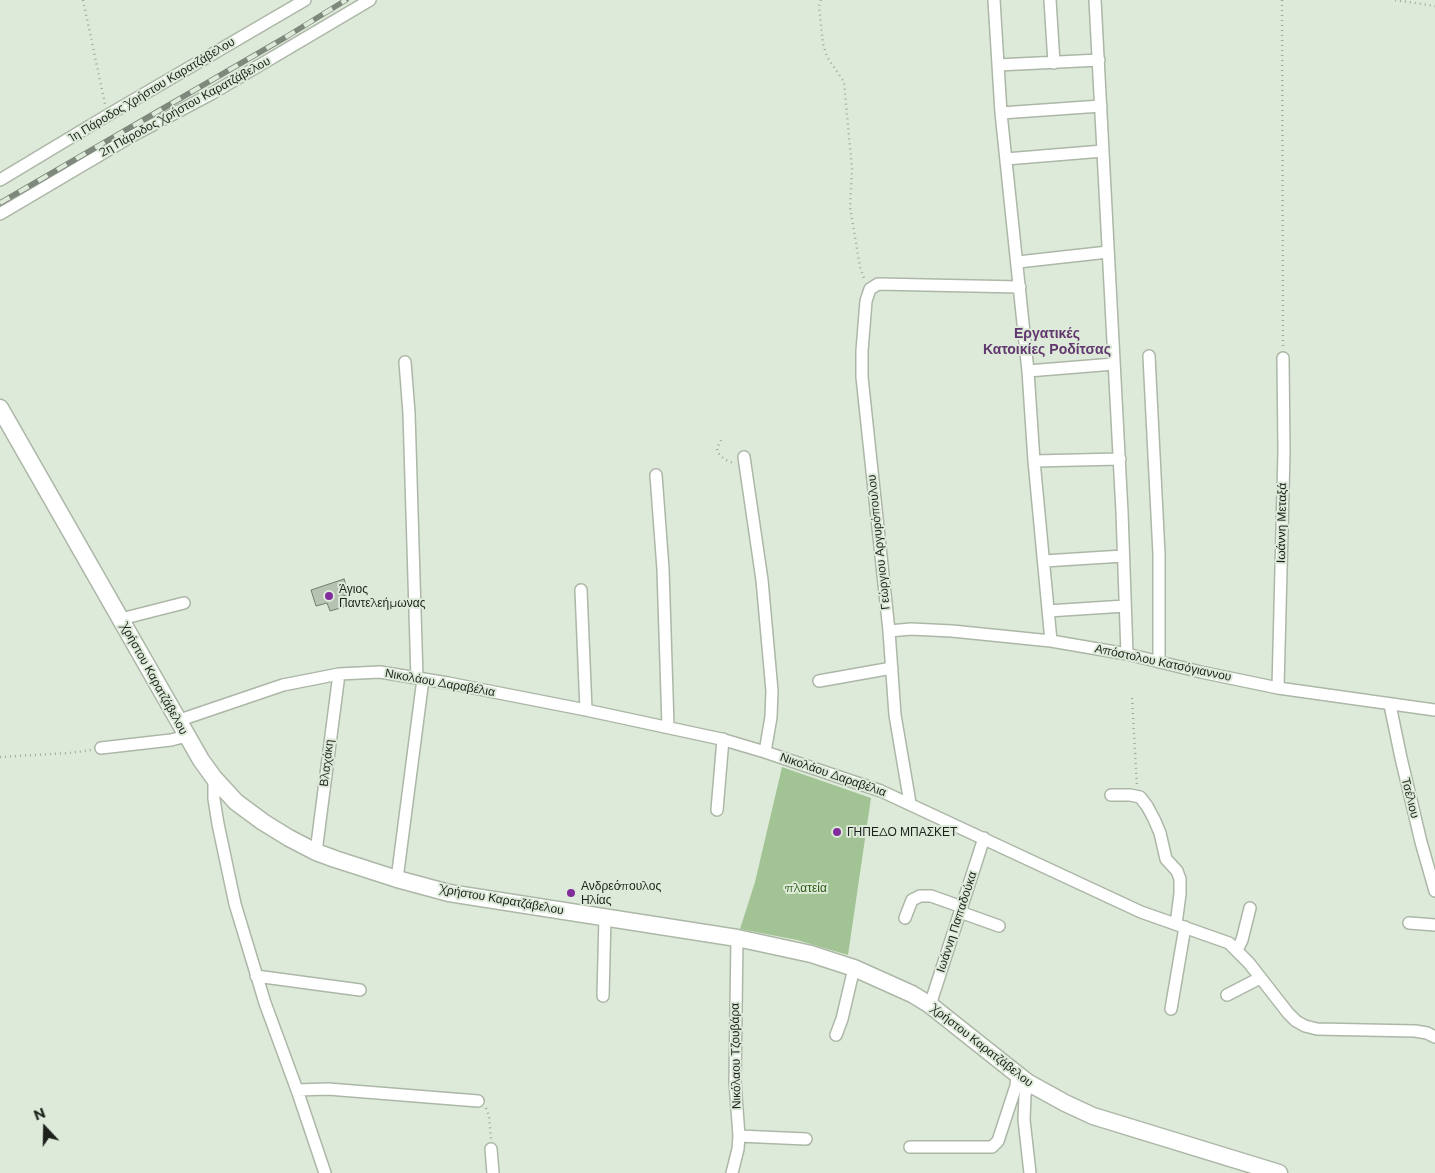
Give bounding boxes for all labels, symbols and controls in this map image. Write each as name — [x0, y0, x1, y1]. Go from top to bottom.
street label: 1η Πάροδος Χρήστου Καρατζάβελου — [67, 35, 237, 145]
street label: 2η Πάροδος Χρήστου Καρατζάβελου — [97, 54, 273, 160]
district label: Εργατικές Κατοικίες Ροδίτσας — [983, 326, 1111, 358]
street label: Γεώργιου Αργυρόπουλου — [865, 474, 893, 610]
street label: Ιωάννη Μεταξά — [1274, 483, 1290, 563]
place label: Άγιος Παντελεήμωνας — [339, 582, 425, 610]
marker: Άγιος Παντελεήμωνας — [323, 590, 335, 602]
street label: Χρήστου Καρατζάβελου — [117, 621, 191, 737]
street label: Απόστολου Κατσόγιαννου — [1093, 641, 1233, 685]
street label: Νικολάου Δαραβέλια — [384, 666, 496, 700]
street label: Βλαχάκη — [317, 739, 337, 787]
street label: Νικολάου Δαραβέλια — [778, 750, 888, 800]
street label: Τσέλιου — [1398, 776, 1422, 820]
place label: ΓΗΠΕΔΟ ΜΠΑΣΚΕΤ — [847, 825, 957, 839]
marker: ΓΗΠΕΔΟ ΜΠΑΣΚΕΤ — [831, 826, 843, 838]
street label: Ιωάννη Παπαδούκα — [934, 870, 980, 974]
place label: Ανδρεόπουλος Ηλίας — [581, 879, 661, 907]
park label: πλατεία — [785, 881, 827, 895]
street label: Χρήστου Καρατζάβελου — [439, 882, 565, 918]
marker: Ανδρεόπουλος Ηλίας — [565, 887, 577, 899]
street label: Χρήστου Καρατζάβελου — [928, 1002, 1036, 1090]
street label: Νικόλαου Τζουβάρα — [728, 1003, 744, 1109]
north arrow — [20, 1103, 70, 1153]
text: N — [31, 1104, 48, 1124]

